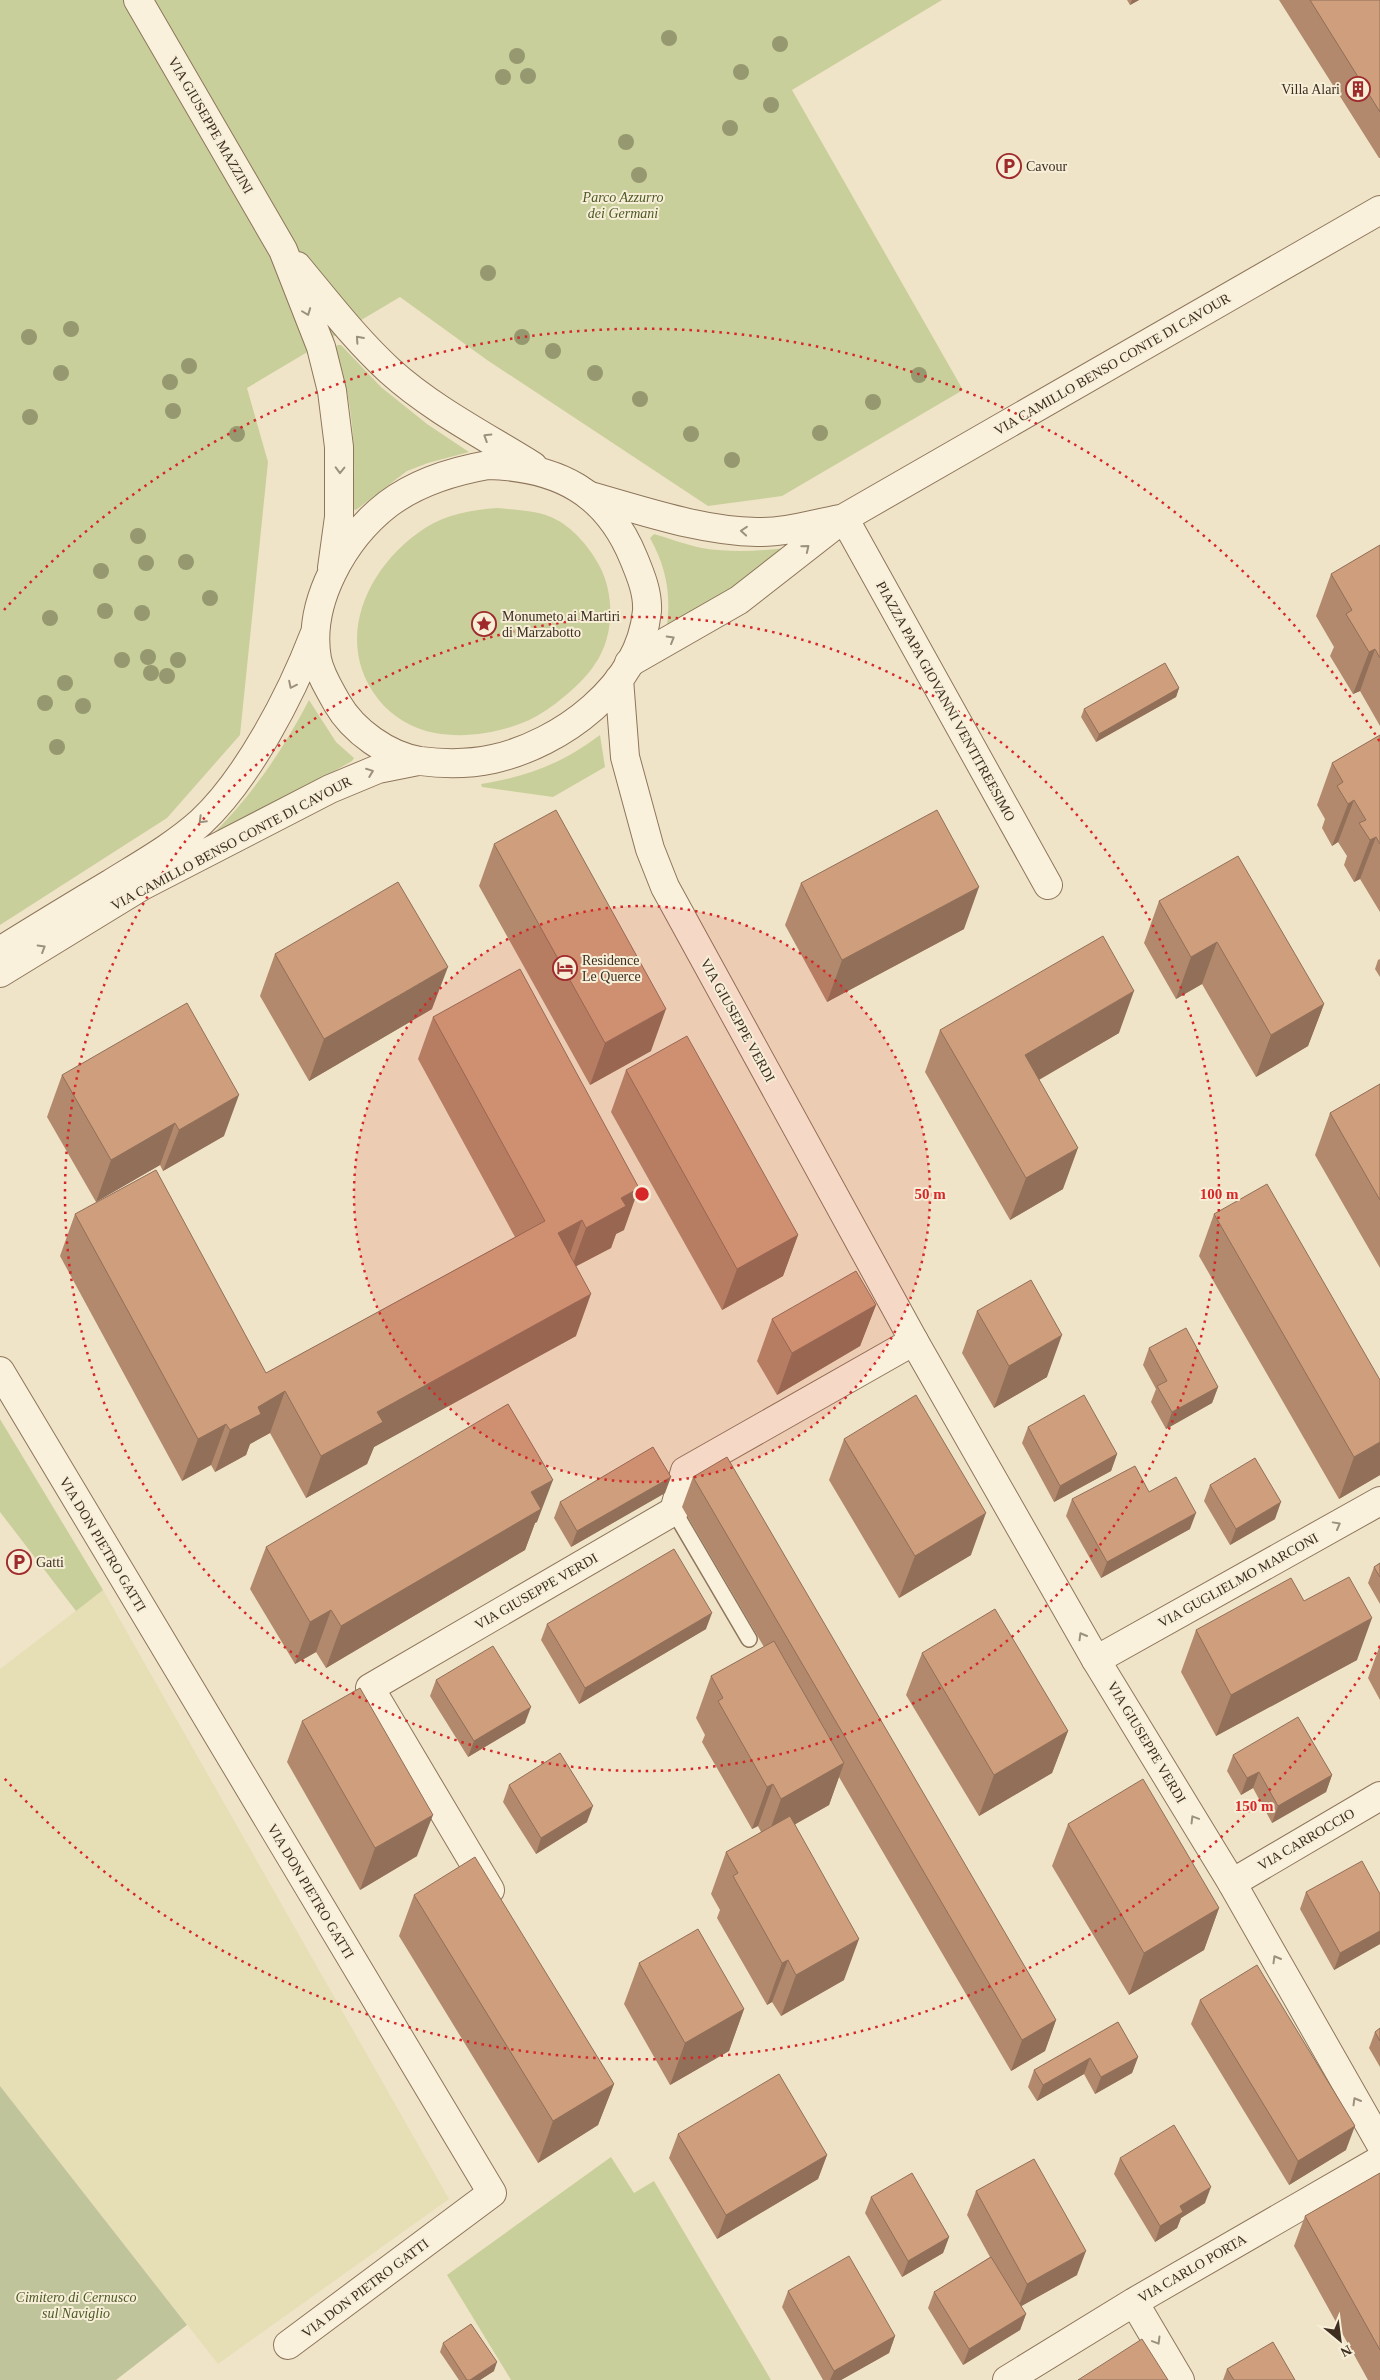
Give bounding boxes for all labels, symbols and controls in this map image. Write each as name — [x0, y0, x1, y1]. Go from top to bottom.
street label: VIA GIUSEPPE MAZZINI — [165, 54, 256, 197]
building icon: Villa Alari — [1345, 76, 1371, 102]
place label: Villa Alari — [1281, 82, 1340, 97]
parking icon: Cavour — [996, 153, 1022, 179]
place label: Cavour — [1026, 159, 1068, 174]
park label: Parco Azzurro dei Germani — [582, 190, 663, 221]
street label: VIA CAMILLO BENSO CONTE DI CAVOUR — [992, 290, 1233, 438]
one-way arrow — [301, 307, 311, 315]
one-way arrow — [356, 336, 365, 345]
one-way arrow — [484, 434, 493, 444]
one-way arrow — [335, 466, 345, 474]
one-way arrow — [739, 526, 747, 537]
one-way arrow — [800, 546, 809, 554]
street label: PIAZZA PAPA GIOVANNI VENTITREESIMO — [873, 579, 1018, 824]
place label: Monumeto ai Martiri di Marzabotto — [502, 609, 620, 640]
place icon: Monumeto ai Martiri di Marzabotto — [471, 611, 497, 637]
one-way arrow — [666, 635, 675, 645]
one-way arrow — [288, 680, 298, 689]
one-way arrow — [365, 768, 373, 778]
street label: VIA CAMILLO BENSO CONTE DI CAVOUR — [109, 773, 355, 913]
one-way arrow — [199, 814, 208, 823]
one-way arrow — [36, 945, 45, 954]
place label: Residence Le Querce — [582, 953, 641, 984]
hotel icon: Residence Le Querce — [552, 955, 578, 981]
street label: VIA GIUSEPPE VERDI — [697, 956, 778, 1085]
centre of rings — [633, 1185, 651, 1203]
text: 50 m — [914, 1186, 946, 1202]
text: 100 m — [1200, 1186, 1239, 1202]
street label: VIA DON PIETRO GATTI — [56, 1474, 149, 1615]
one-way arrow — [1331, 1521, 1340, 1531]
street label: VIA GUGLIELMO MARCONI — [1156, 1530, 1321, 1631]
parking icon: Gatti — [6, 1549, 32, 1575]
street label: VIA GIUSEPPE VERDI — [472, 1550, 600, 1633]
place label: Gatti — [36, 1555, 64, 1570]
one-way arrow — [1078, 1632, 1088, 1641]
street label: VIA GIUSEPPE VERDI — [1104, 1679, 1189, 1806]
text: 150 m — [1235, 1798, 1274, 1814]
street label: VIA CARROCCIO — [1255, 1806, 1357, 1873]
one-way arrow — [1190, 1816, 1200, 1825]
street label: VIA DON PIETRO GATTI — [264, 1821, 357, 1962]
one-way arrow — [1272, 1956, 1282, 1965]
one-way arrow — [1352, 2097, 1362, 2106]
street label: VIA CARLO PORTA — [1135, 2231, 1250, 2306]
street label: VIA DON PIETRO GATTI — [299, 2236, 432, 2341]
park label: Cimitero di Cernusco sul Naviglio — [16, 2290, 136, 2321]
north arrow — [1315, 2315, 1365, 2365]
one-way arrow — [1150, 2336, 1160, 2345]
text: N — [1338, 2342, 1354, 2360]

